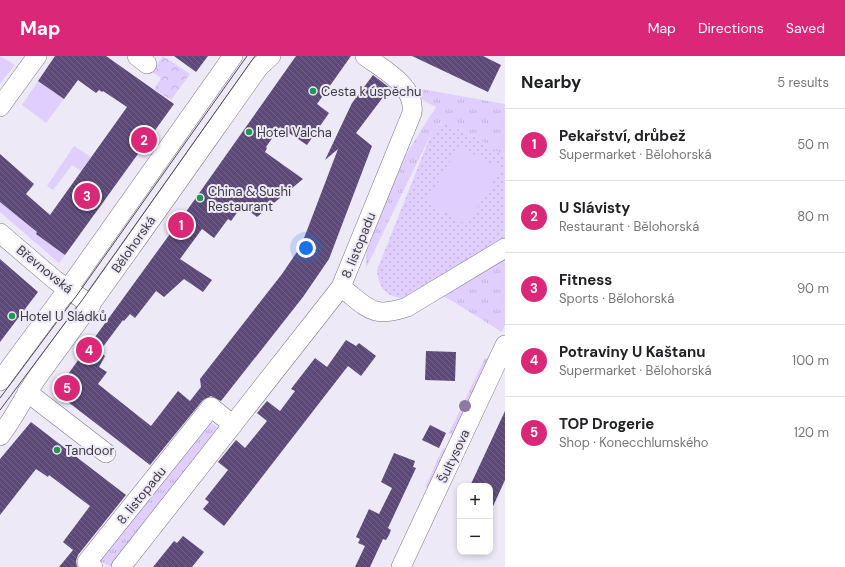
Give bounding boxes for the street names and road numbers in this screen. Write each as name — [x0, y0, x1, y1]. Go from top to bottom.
street label: 8. listopadu — [338, 210, 379, 281]
street label: Bělohorská — [108, 212, 159, 276]
street label: Břevnovská — [13, 241, 76, 297]
street label: Šultysova — [434, 427, 473, 486]
street label: 8. listopadu — [113, 463, 170, 528]

